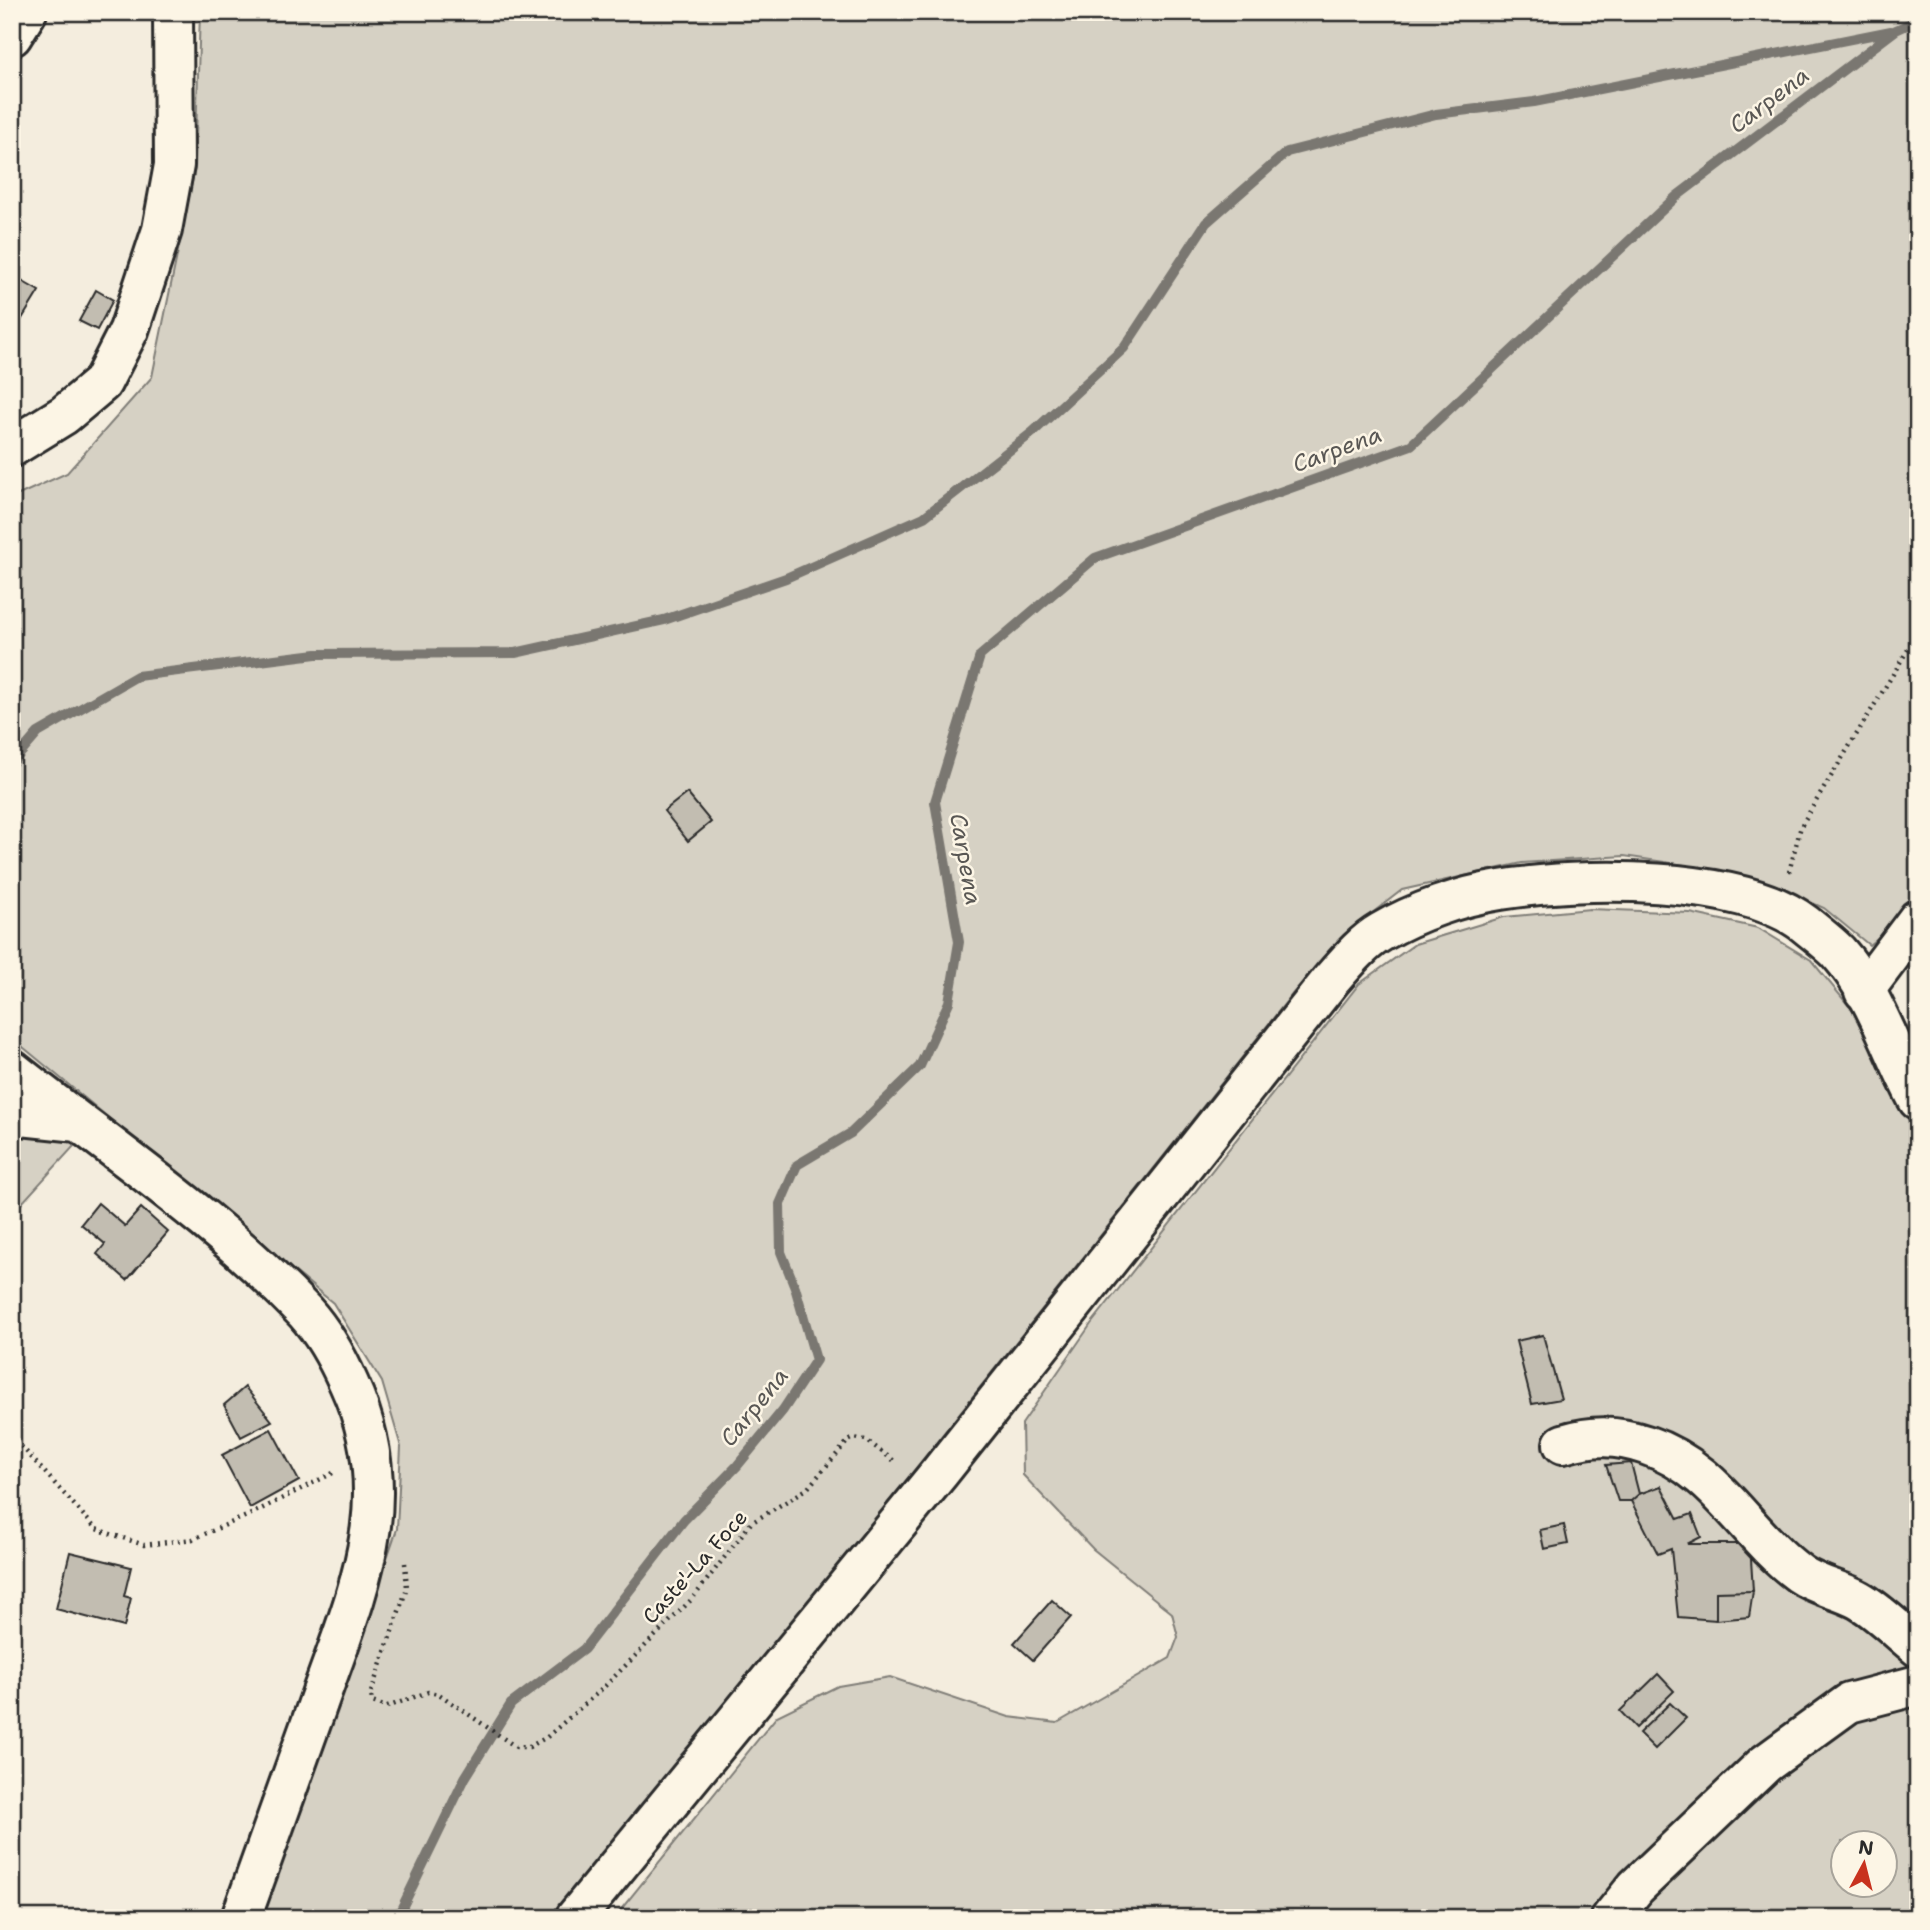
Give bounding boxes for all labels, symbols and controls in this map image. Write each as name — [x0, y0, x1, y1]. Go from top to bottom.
water label: Carpena — [1723, 60, 1815, 140]
water label: Carpena — [1288, 419, 1386, 479]
water label: Carpena — [943, 811, 989, 907]
water label: Carpena — [713, 1361, 795, 1453]
street label: Caste'-La Foce — [636, 1504, 754, 1630]
north arrow — [1828, 1828, 1898, 1898]
text: N — [1857, 1834, 1875, 1861]

